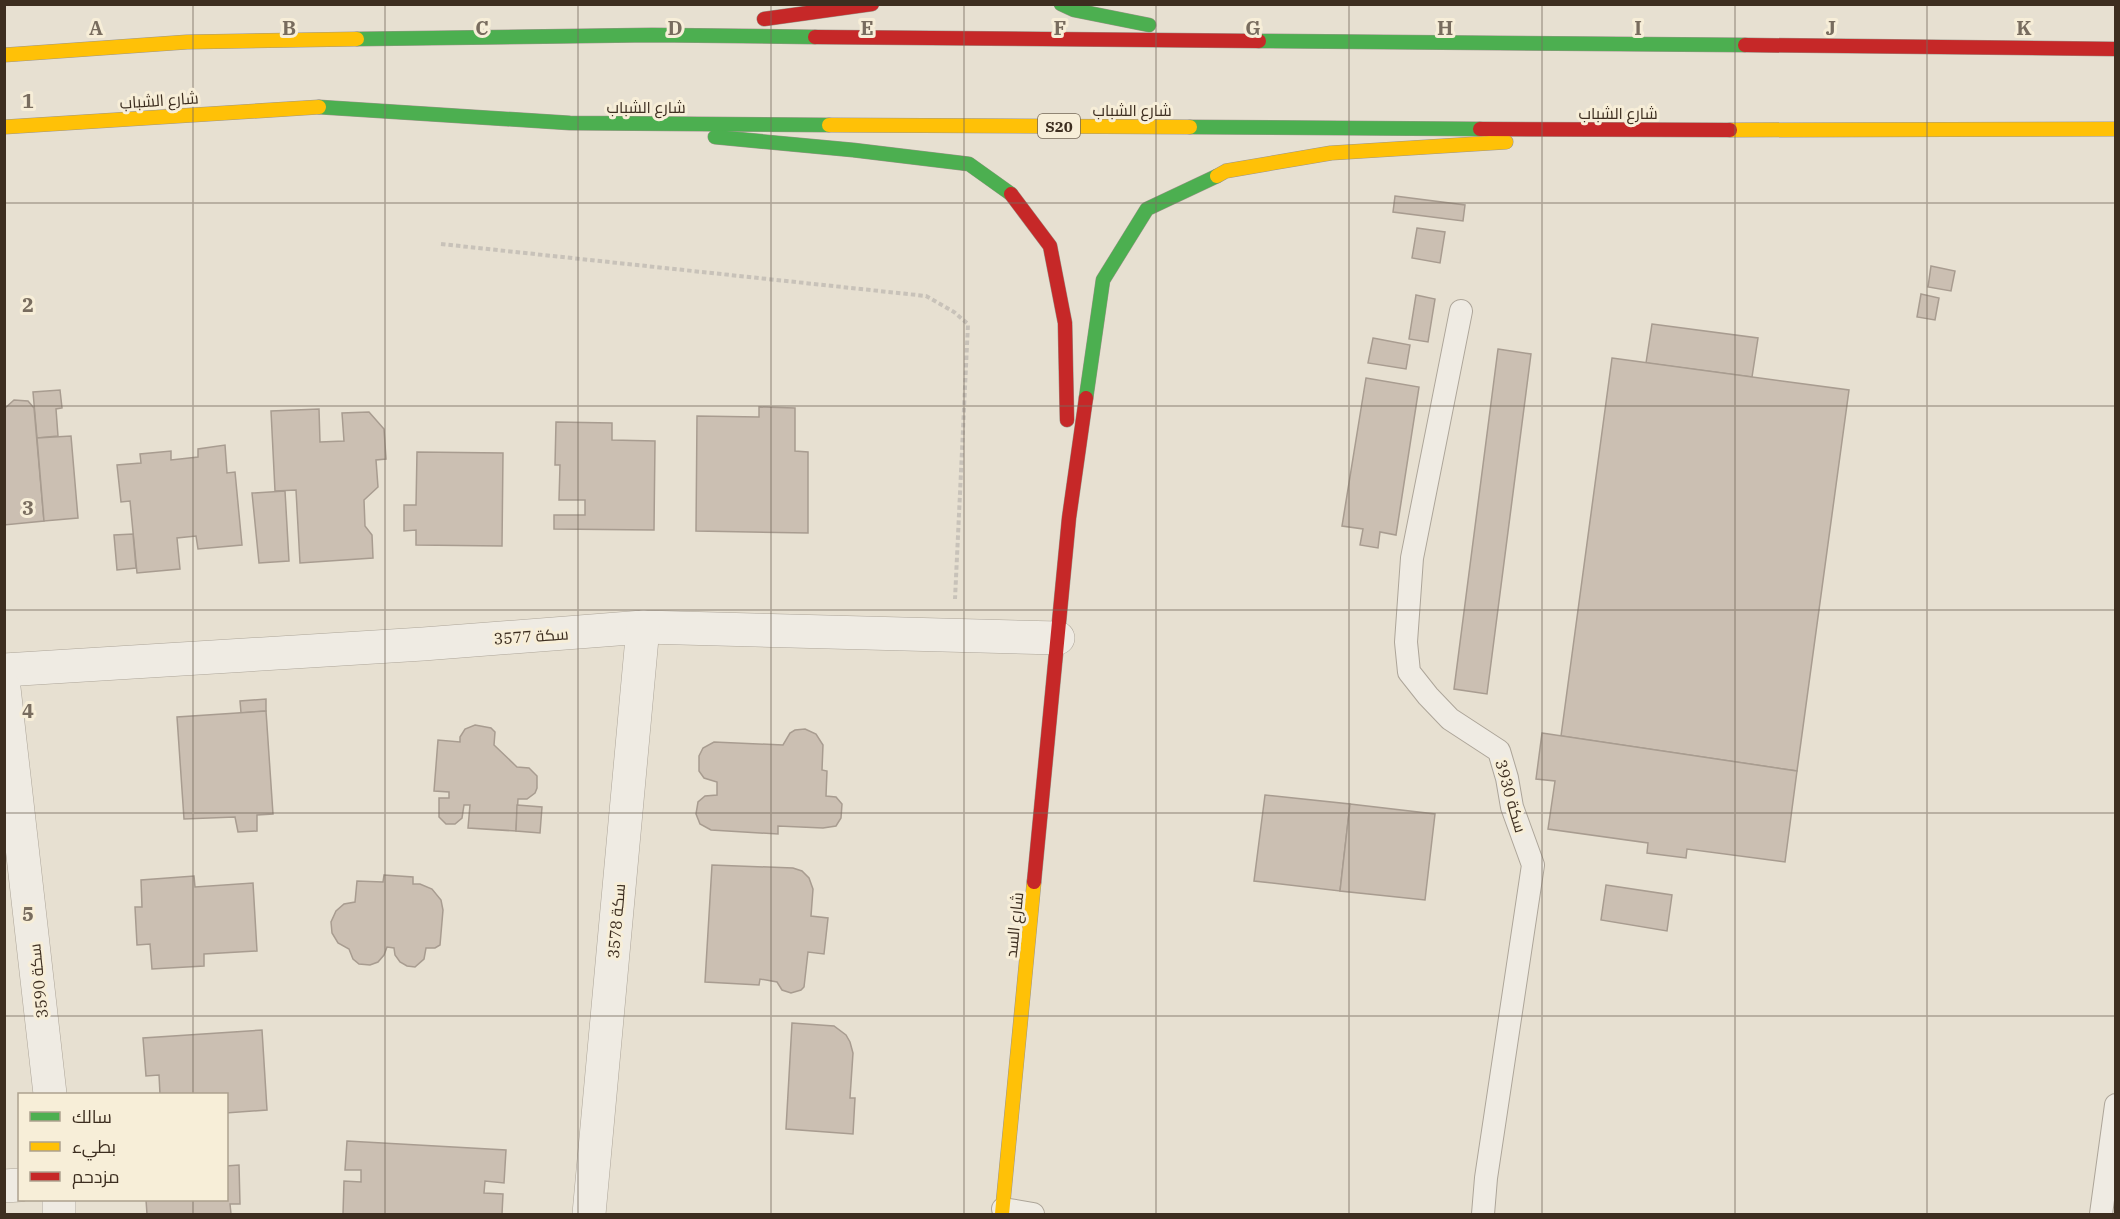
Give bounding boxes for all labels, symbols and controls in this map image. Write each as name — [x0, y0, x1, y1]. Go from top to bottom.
text: A — [89, 14, 103, 41]
text: B — [282, 14, 296, 41]
text: C — [475, 14, 489, 41]
text: D — [667, 14, 683, 41]
text: E — [860, 14, 874, 41]
text: F — [1054, 14, 1066, 41]
text: G — [1245, 14, 1261, 41]
text: H — [1437, 14, 1453, 41]
text: I — [1634, 14, 1642, 41]
text: J — [1826, 14, 1836, 41]
text: K — [2016, 14, 2032, 41]
text: 1 — [22, 87, 34, 114]
street label: شارع الشباب — [119, 87, 199, 115]
street label: شارع الشباب — [606, 97, 686, 119]
street label: شارع الشباب — [1092, 100, 1172, 122]
street label: شارع الشباب — [1578, 103, 1658, 125]
road number: S20 — [1038, 114, 1080, 138]
text: 2 — [22, 291, 34, 318]
text: 3 — [22, 494, 34, 521]
street label: سكة 3577 — [493, 623, 569, 649]
text: 4 — [22, 697, 34, 724]
street label: سكة 3930 — [1491, 757, 1531, 835]
street label: سكة 3578 — [603, 883, 629, 959]
street label: شارع السد — [1001, 891, 1029, 959]
text: 5 — [22, 900, 34, 927]
street label: سكة 3590 — [24, 943, 52, 1019]
legend — [18, 1093, 228, 1201]
text: سالك — [72, 1105, 112, 1128]
text: بطيء — [72, 1135, 116, 1161]
text: مزدحم — [72, 1165, 120, 1189]

